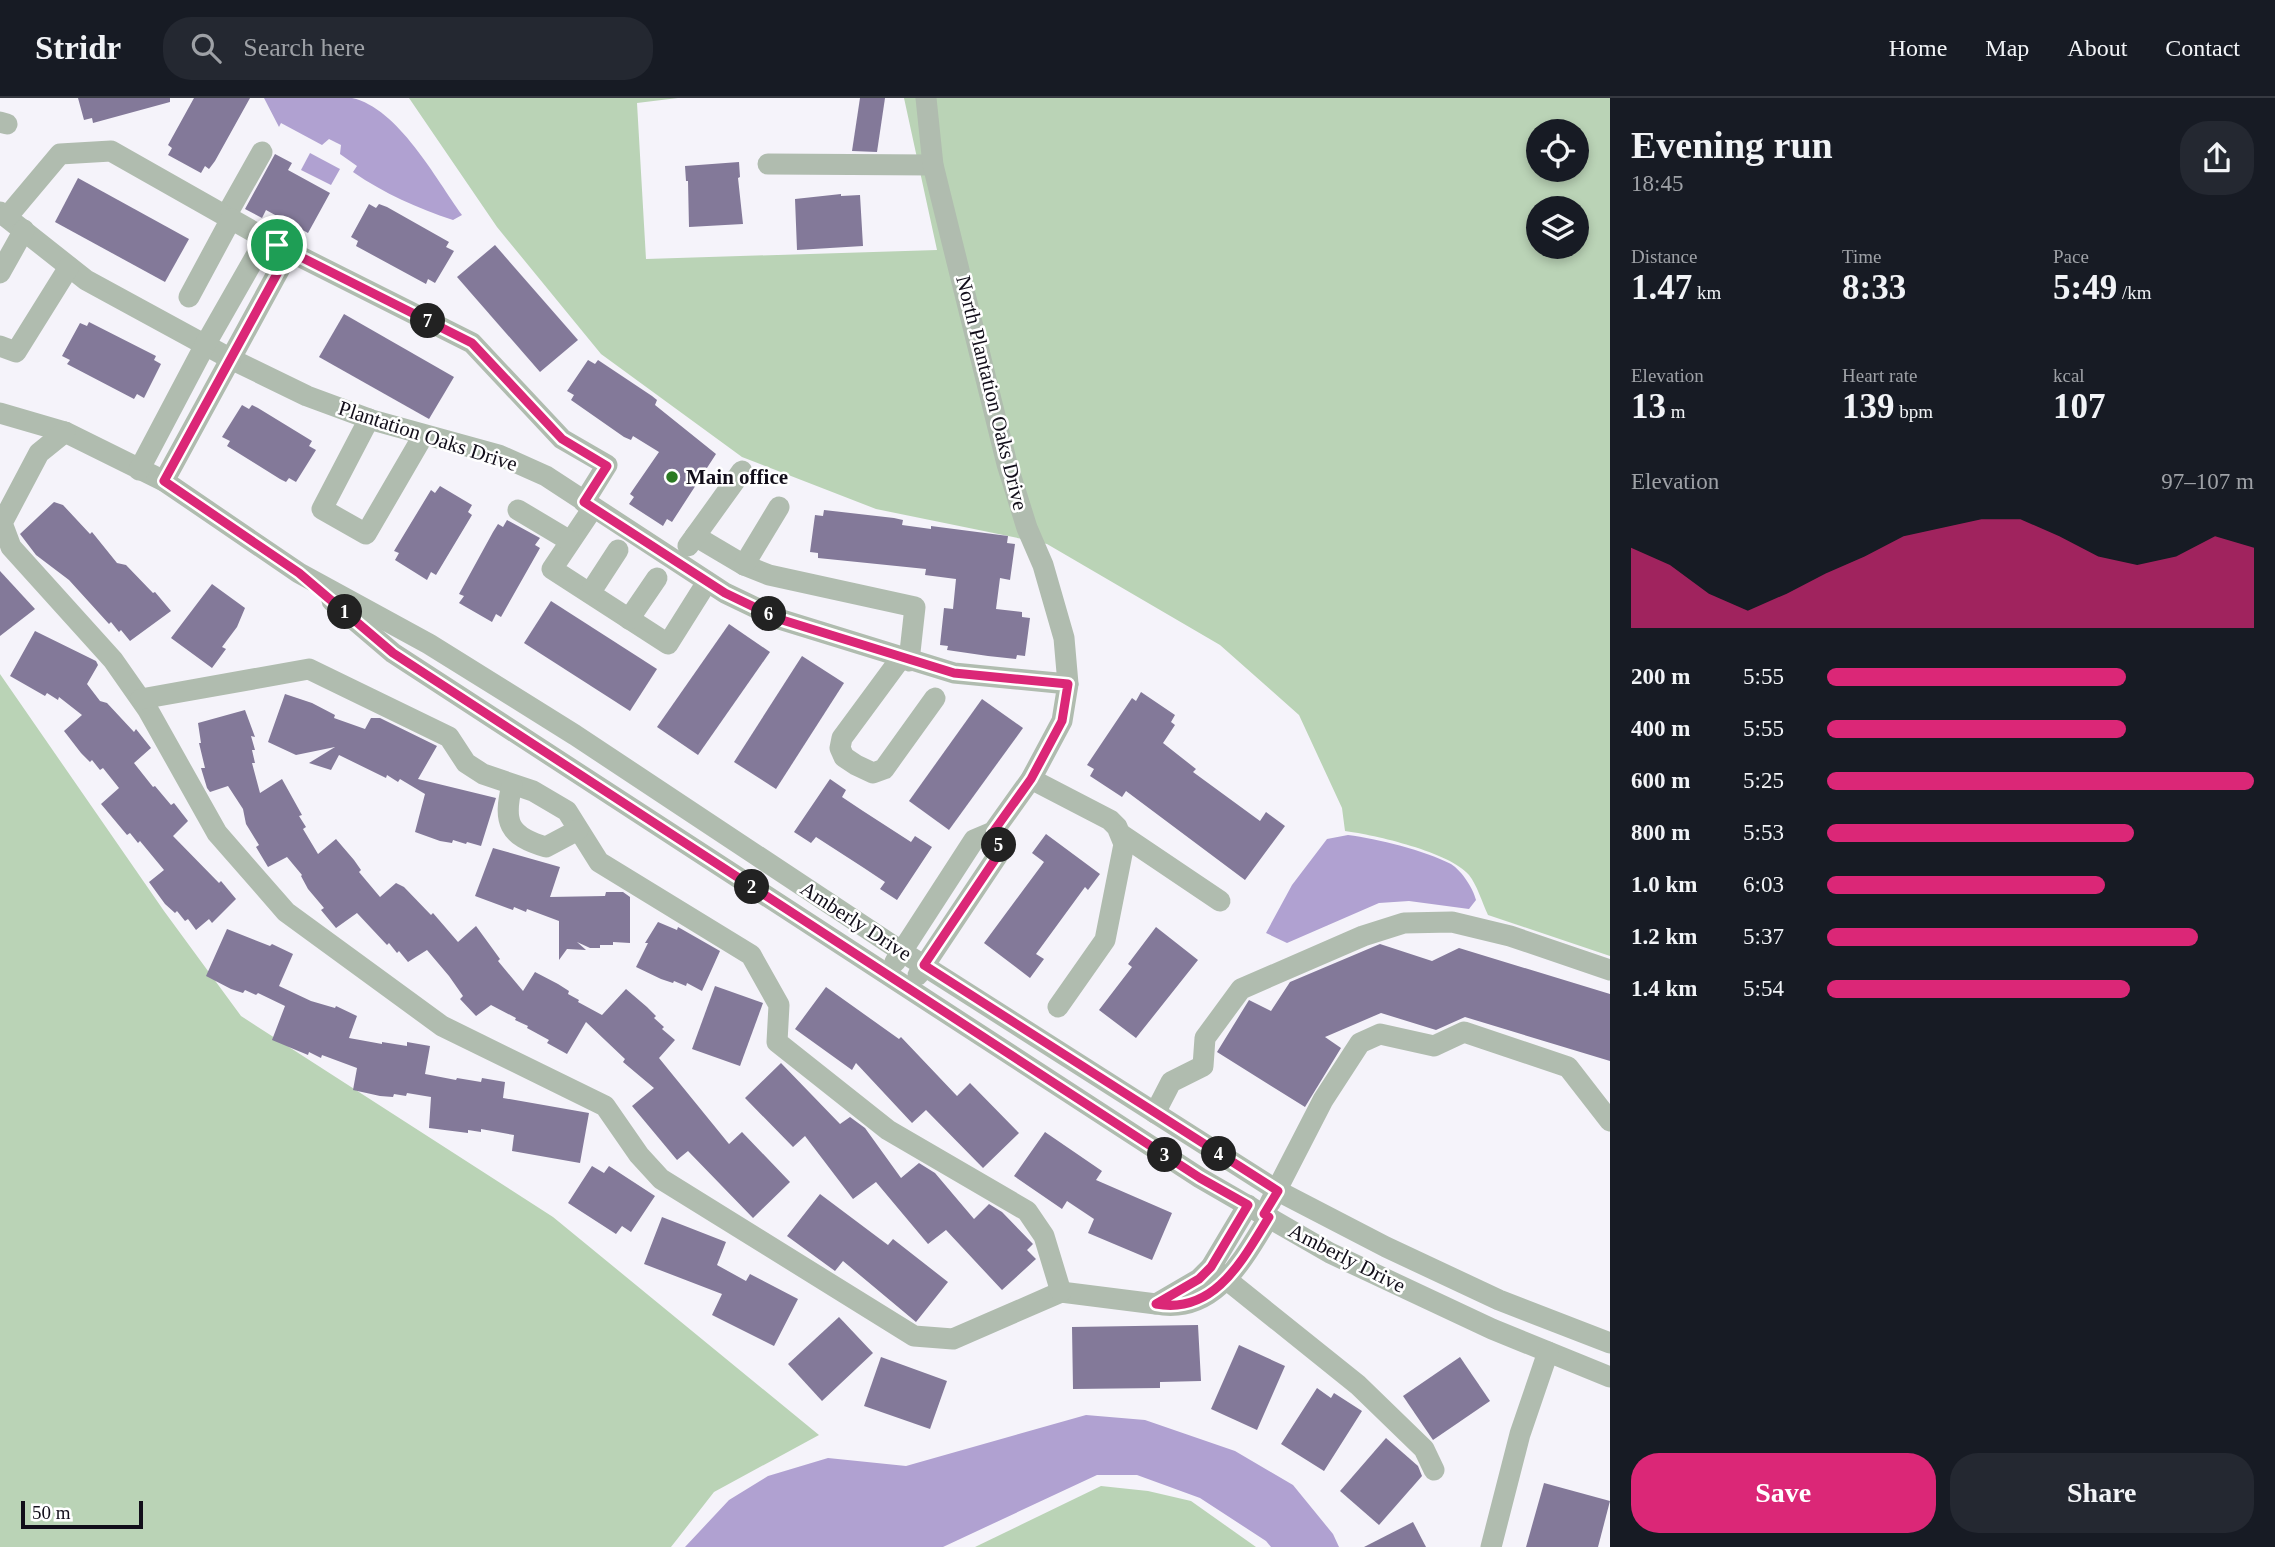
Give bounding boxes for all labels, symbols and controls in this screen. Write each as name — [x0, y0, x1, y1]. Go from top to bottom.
search box — [163, 17, 653, 80]
icon: search — [187, 29, 225, 67]
text: Stridr — [35, 30, 121, 66]
text: Search here — [243, 33, 365, 62]
text: Home — [1889, 35, 1947, 61]
text: Map — [1985, 35, 2029, 61]
text: About — [2067, 35, 2127, 61]
text: Contact — [2165, 35, 2240, 61]
map controls — [1526, 119, 1589, 259]
button: locate — [1526, 119, 1589, 182]
button: share — [2180, 121, 2254, 195]
text: Evening run — [1631, 124, 1833, 166]
text: 18:45 — [1631, 171, 1683, 196]
button: layers — [1526, 196, 1589, 259]
pin — [247, 215, 307, 275]
icon: arrive — [258, 226, 296, 264]
text: Distance — [1631, 246, 1697, 267]
text: Time — [1842, 246, 1881, 267]
text: Pace — [2053, 246, 2089, 267]
text: 1.47 — [1631, 268, 1692, 307]
text: 8:33 — [1842, 268, 1906, 307]
text: 5:49 — [2053, 268, 2117, 307]
street label: North Plantation Oaks Drive — [951, 273, 1033, 513]
text: km — [1692, 282, 1721, 303]
text: /km — [2117, 282, 2151, 303]
pin: 7 — [410, 304, 446, 339]
text: 7 — [423, 310, 432, 331]
text: Elevation — [1631, 365, 1704, 386]
text: Heart rate — [1842, 365, 1917, 386]
text: kcal — [2053, 365, 2085, 386]
text: 13 — [1631, 387, 1666, 426]
text: 139 — [1842, 387, 1895, 426]
text: 107 — [2053, 387, 2106, 426]
street label: Plantation Oaks Drive — [336, 396, 520, 476]
text: m — [1666, 401, 1686, 422]
text: bpm — [1895, 401, 1933, 422]
place label: Main office — [686, 465, 788, 489]
marker: Main office — [664, 469, 680, 485]
text: Elevation — [1631, 469, 1719, 494]
text: 97–107 m — [2161, 469, 2254, 494]
pin: 1 — [328, 594, 362, 630]
pin: 6 — [752, 596, 786, 632]
text: 1 — [340, 601, 349, 622]
text: 6 — [764, 603, 773, 624]
text: 200 m — [1631, 664, 1690, 689]
text: 5:55 — [1743, 664, 1784, 689]
text: 400 m — [1631, 716, 1690, 741]
text: 5:55 — [1743, 716, 1784, 741]
text: 600 m — [1631, 768, 1690, 793]
text: 5:25 — [1743, 768, 1784, 793]
text: 800 m — [1631, 820, 1690, 845]
text: 5:53 — [1743, 820, 1784, 845]
pin: 5 — [982, 828, 1016, 862]
text: 5 — [994, 834, 1003, 855]
pin: 2 — [734, 870, 770, 904]
text: 1.0 km — [1631, 872, 1697, 897]
text: 6:03 — [1743, 872, 1784, 897]
text: 2 — [747, 876, 756, 897]
street label: Amberly Drive — [796, 876, 916, 966]
text: 1.2 km — [1631, 924, 1697, 949]
text: 5:37 — [1743, 924, 1784, 949]
text: 1.4 km — [1631, 976, 1697, 1001]
text: 5:54 — [1743, 976, 1784, 1001]
pin: 4 — [1202, 1136, 1236, 1172]
pin: 3 — [1148, 1138, 1182, 1172]
text: 4 — [1214, 1143, 1223, 1164]
text: 3 — [1160, 1144, 1169, 1165]
street label: Amberly Drive — [1285, 1218, 1409, 1298]
button: Save — [1631, 1453, 1936, 1533]
button: Share — [1950, 1453, 2254, 1533]
scale bar — [21, 1498, 144, 1530]
text: 50 m — [32, 1502, 71, 1523]

